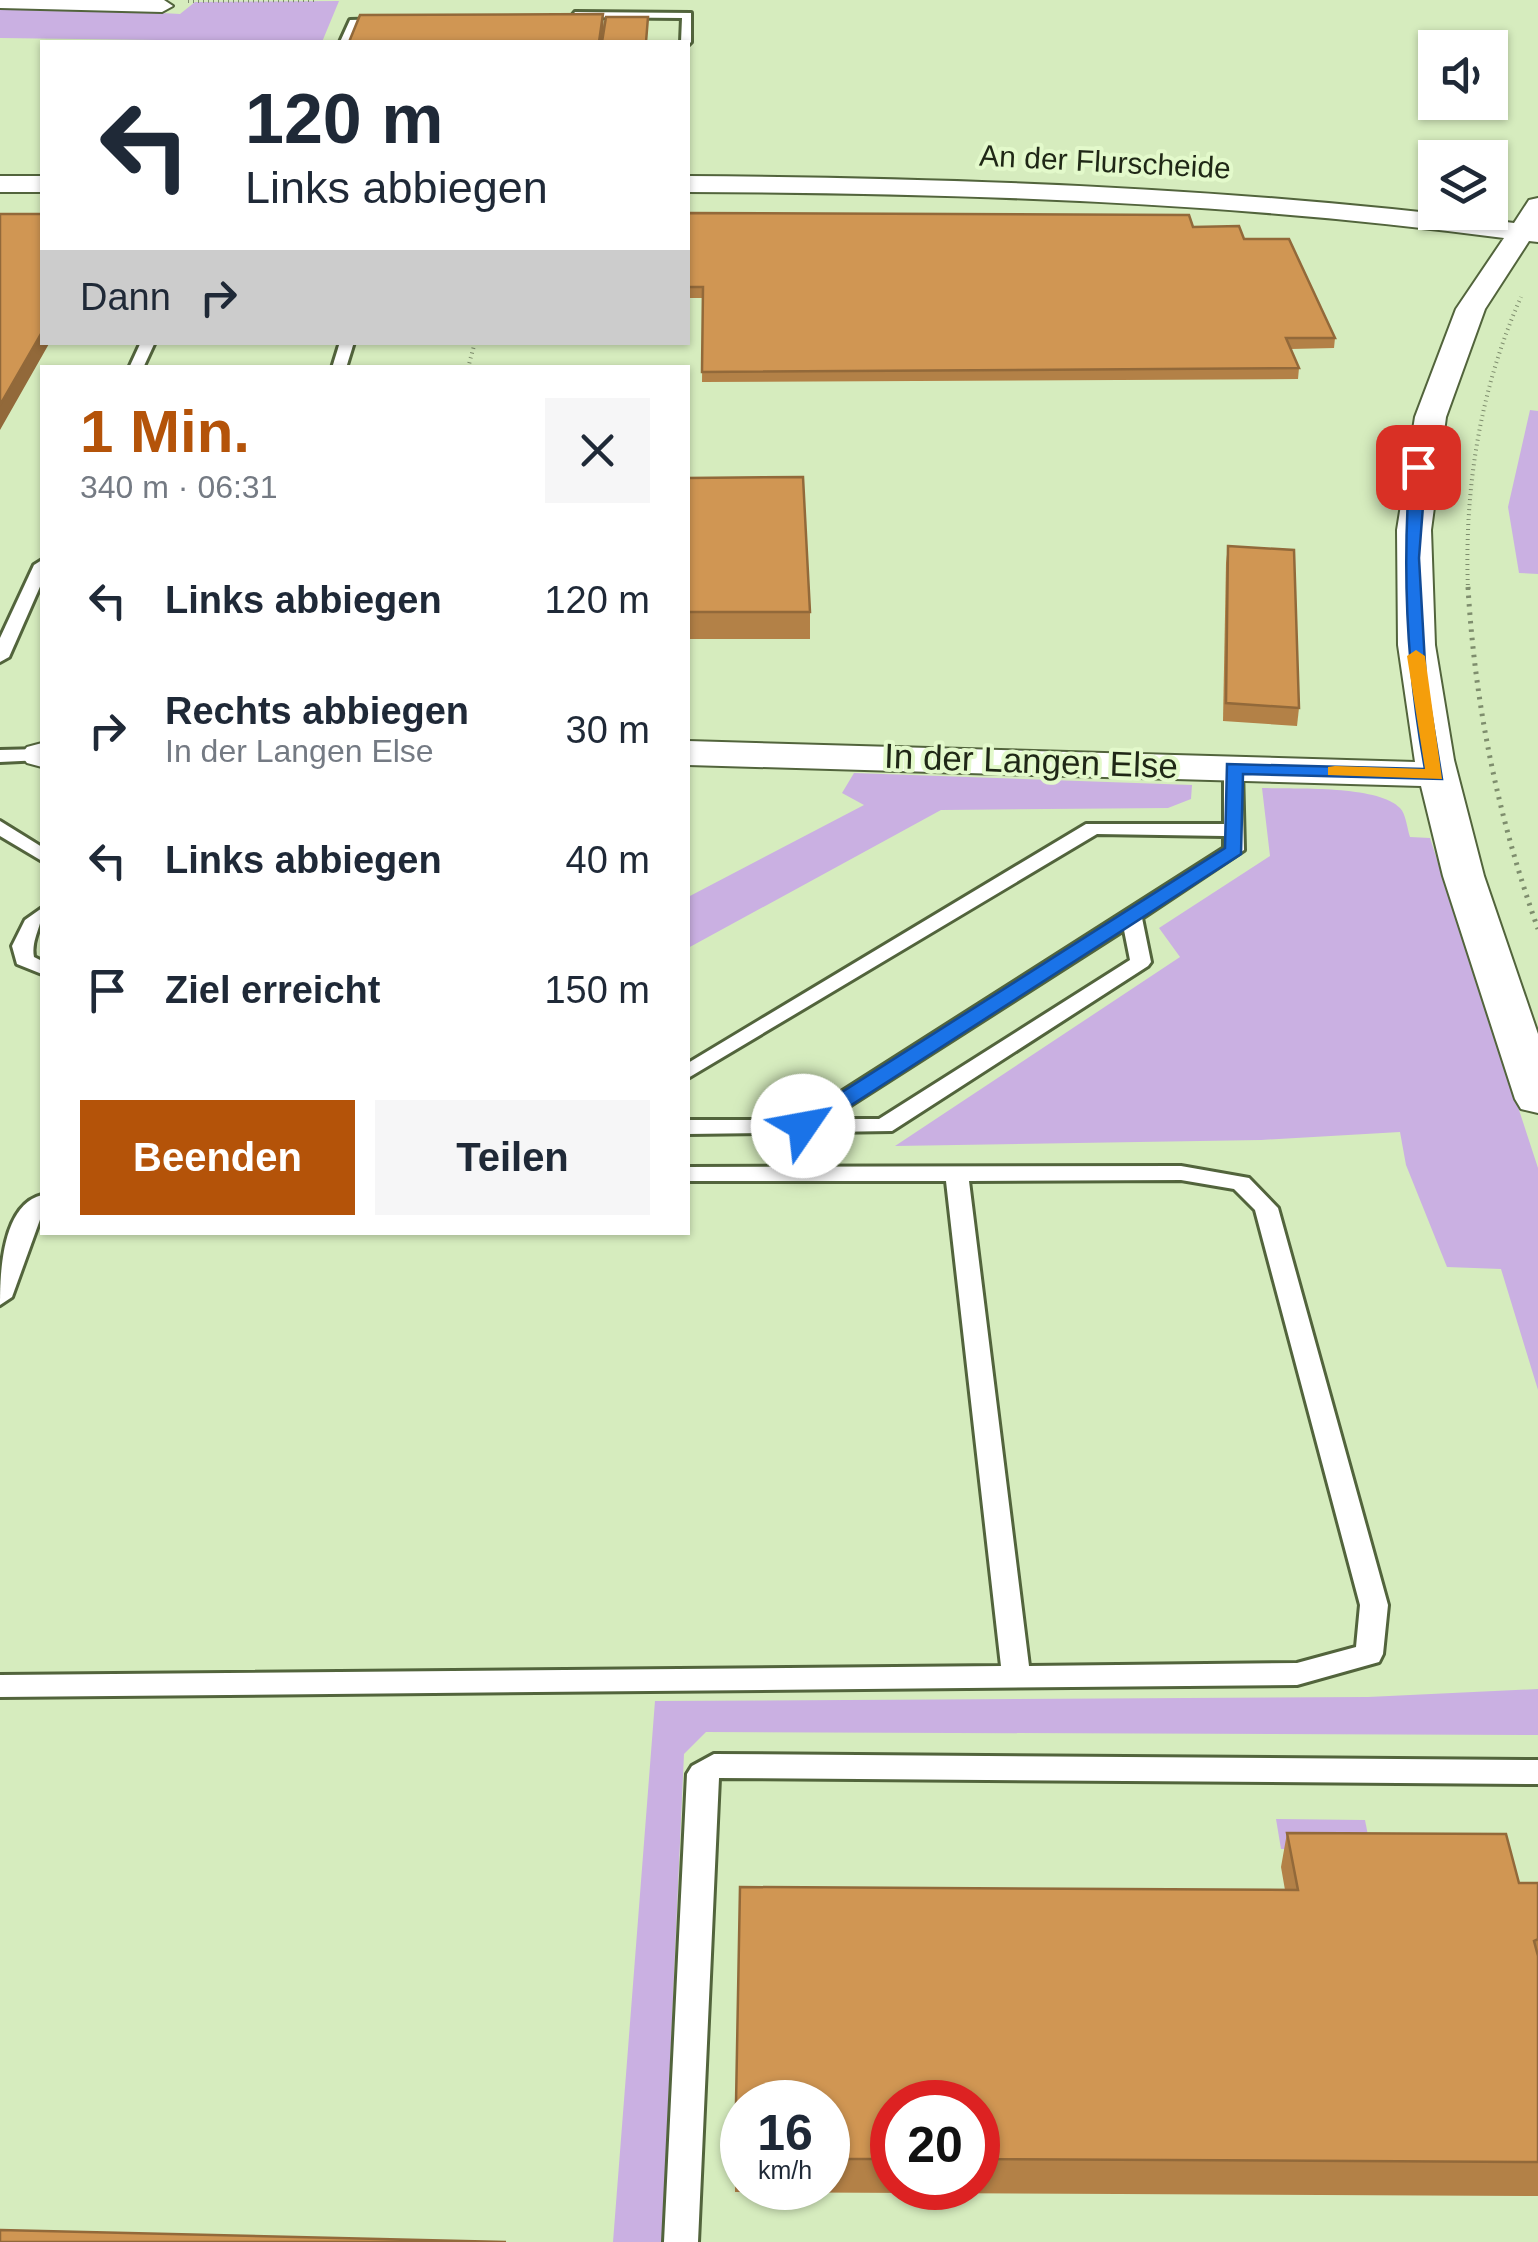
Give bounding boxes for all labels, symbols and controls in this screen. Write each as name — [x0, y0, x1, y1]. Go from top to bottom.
map controls — [1418, 30, 1508, 230]
button: sound — [1418, 30, 1508, 120]
icon: left — [80, 80, 210, 210]
text: 120 m — [245, 80, 443, 158]
street label: An der Flurscheide — [978, 138, 1232, 185]
button: layers — [1418, 140, 1508, 230]
text: Links abbiegen — [245, 162, 548, 213]
icon: right — [191, 270, 246, 325]
text: Dann — [80, 276, 171, 318]
text: 1 Min. — [80, 398, 250, 465]
button: close — [545, 398, 650, 503]
pin — [1376, 425, 1461, 510]
icon: arrive — [1391, 440, 1446, 495]
text: 340 m · 06:31 — [80, 469, 277, 505]
icon: left — [80, 573, 135, 628]
text: Links abbiegen — [165, 579, 442, 621]
text: 120 m — [544, 579, 650, 621]
text: Rechts abbiegen — [165, 690, 469, 732]
icon: right — [80, 703, 135, 758]
text: 30 m — [566, 709, 650, 751]
text: In der Langen Else — [165, 733, 434, 769]
street label: In der Langen Else — [884, 736, 1179, 785]
icon: left — [80, 833, 135, 888]
text: Links abbiegen — [165, 839, 442, 881]
text: 40 m — [566, 839, 650, 881]
icon: arrive — [80, 963, 135, 1018]
text: Ziel erreicht — [165, 969, 380, 1011]
text: 150 m — [544, 969, 650, 1011]
position arrow — [751, 1074, 855, 1178]
button: Beenden — [80, 1100, 355, 1215]
button: Teilen — [375, 1100, 650, 1215]
speed limit sign: 20 — [870, 2080, 1000, 2210]
text: 16 — [757, 2105, 813, 2161]
text: km/h — [758, 2156, 812, 2184]

